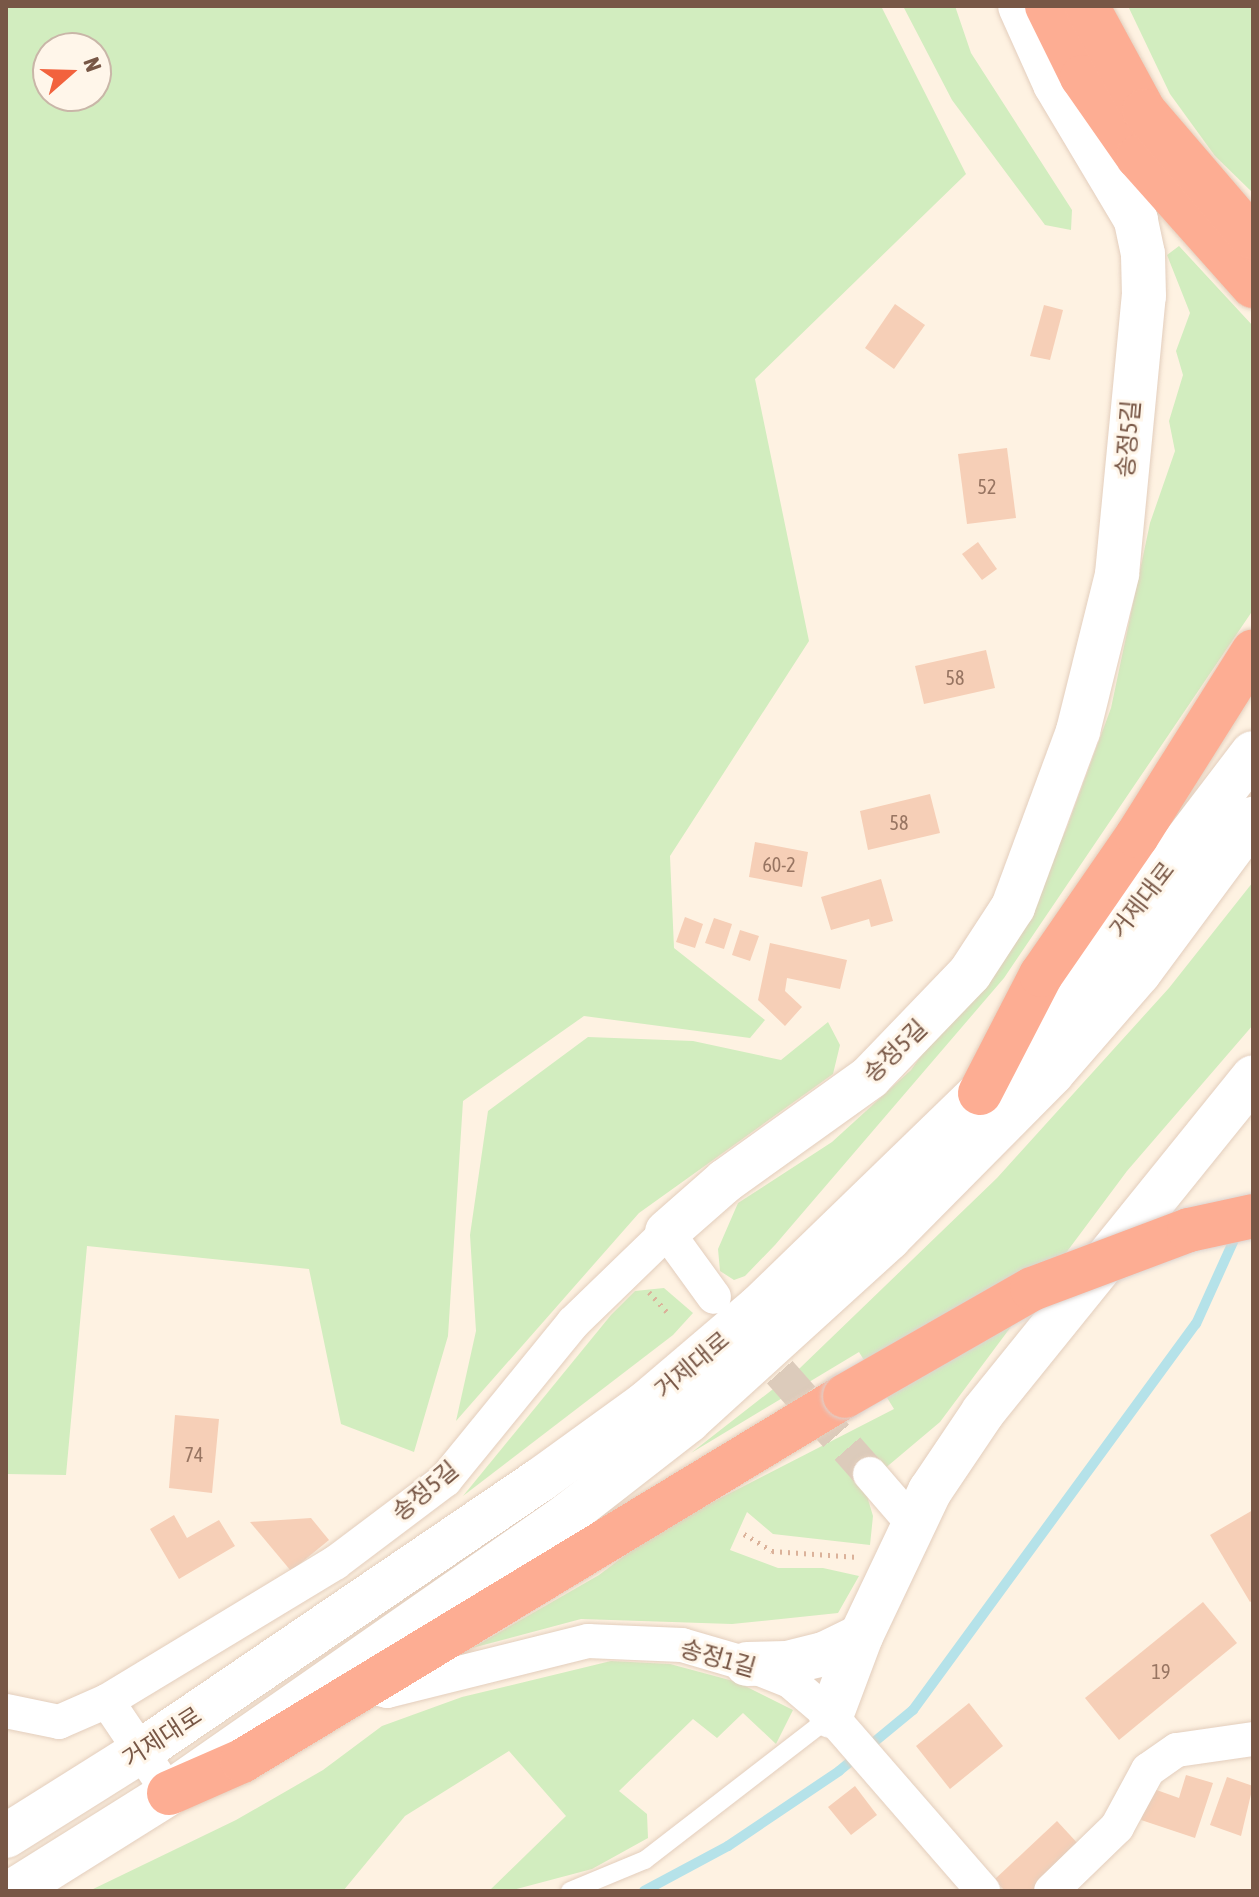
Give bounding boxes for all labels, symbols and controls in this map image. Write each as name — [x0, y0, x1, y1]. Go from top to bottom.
north arrow — [32, 32, 112, 112]
text: N — [78, 54, 107, 75]
street label: 송정5길 — [1110, 399, 1146, 479]
house number: 52 — [978, 474, 996, 498]
house number: 58 — [946, 665, 964, 689]
house number: 58 — [890, 810, 908, 834]
house number: 60-2 — [762, 852, 796, 876]
street label: 거제대로 — [1103, 856, 1181, 944]
street label: 송정5길 — [857, 1014, 933, 1088]
street label: 거제대로 — [649, 1326, 735, 1404]
house number: 74 — [185, 1442, 203, 1466]
street label: 송정5길 — [386, 1455, 464, 1527]
street label: 송정1길 — [677, 1633, 759, 1683]
house number: 19 — [1152, 1659, 1170, 1683]
street label: 거제대로 — [117, 1701, 207, 1773]

